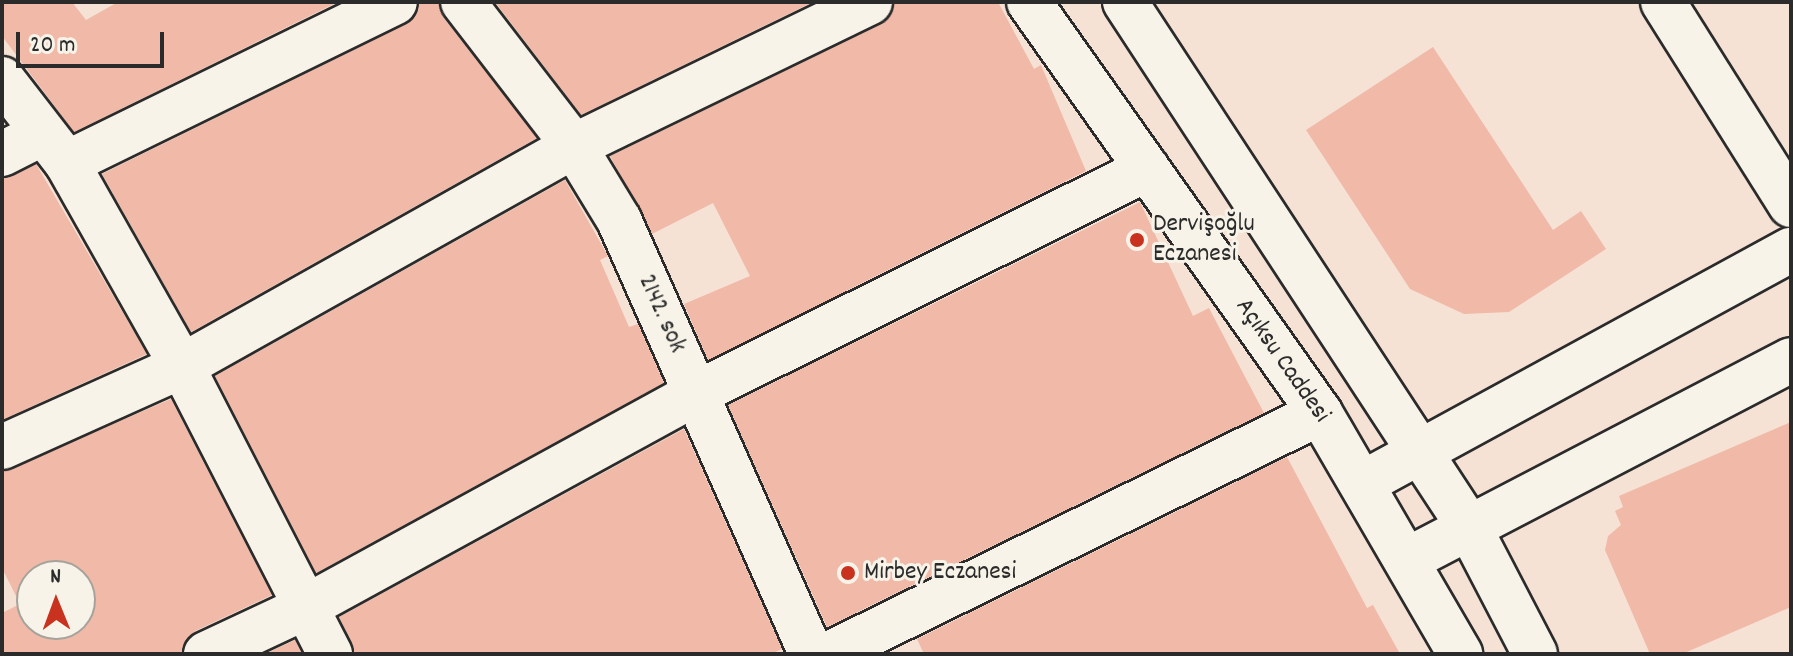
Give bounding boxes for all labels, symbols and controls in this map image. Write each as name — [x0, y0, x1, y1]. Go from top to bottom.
scale bar — [20, 16, 168, 66]
text: 20 m — [30, 29, 76, 63]
place label: Dervişoğlu Eczanesi — [1153, 209, 1255, 270]
marker: Dervişoğlu Eczanesi — [1128, 231, 1146, 249]
street label: 2142. sok — [630, 270, 692, 358]
street label: Açıksu Caddesi — [1228, 293, 1336, 429]
place label: Mirbey Eczanesi — [864, 557, 1016, 589]
north arrow — [16, 560, 96, 640]
text: N — [50, 562, 61, 593]
marker: Mirbey Eczanesi — [839, 564, 857, 582]

